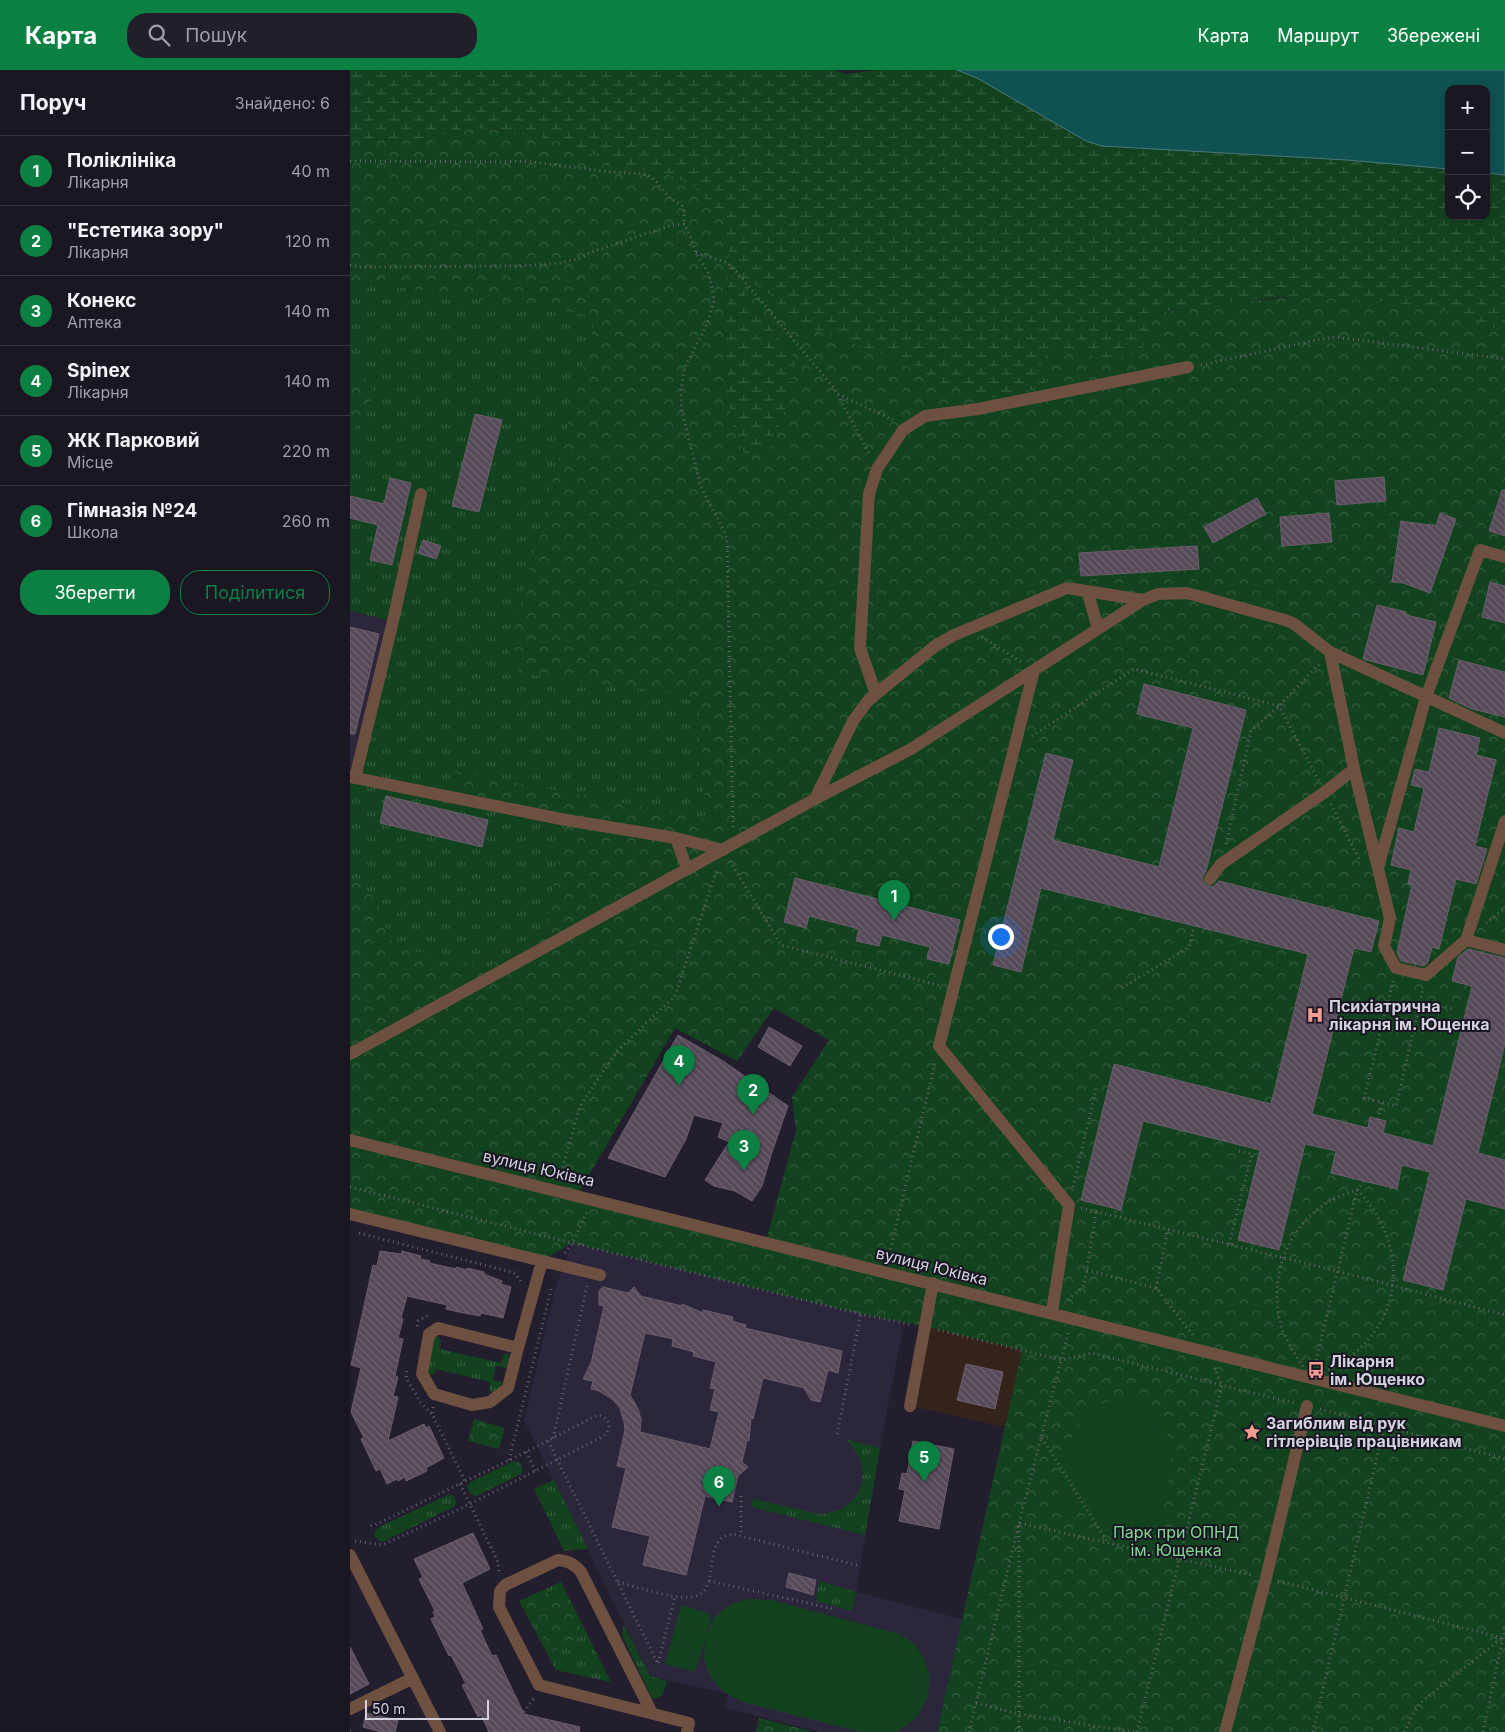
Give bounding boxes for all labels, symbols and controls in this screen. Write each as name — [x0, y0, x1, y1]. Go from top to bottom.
search box — [127, 13, 477, 58]
text: Карта — [25, 21, 97, 50]
icon: search — [145, 21, 173, 49]
text: Пошук — [185, 24, 247, 47]
text: Карта — [1198, 25, 1249, 46]
text: Маршрут — [1277, 25, 1359, 46]
text: Збережені — [1387, 25, 1480, 46]
map controls — [1445, 85, 1490, 220]
button: + — [1445, 85, 1490, 130]
text: Поруч — [20, 90, 87, 115]
text: Знайдено: 6 — [235, 93, 330, 113]
button: − — [1445, 130, 1490, 175]
text: Поліклініка — [67, 149, 176, 172]
text: 1 — [33, 161, 39, 181]
text: 40 m — [291, 161, 330, 181]
text: Лікарня — [67, 172, 129, 192]
button: locate — [1445, 175, 1490, 220]
text: "Естетика зору" — [67, 219, 224, 242]
text: 2 — [31, 231, 41, 251]
text: 120 m — [285, 231, 330, 251]
text: Лікарня — [67, 242, 129, 262]
text: Конекс — [67, 289, 137, 312]
text: 3 — [31, 301, 41, 321]
text: 140 m — [285, 301, 330, 321]
text: Аптека — [67, 312, 122, 332]
text: Spinex — [67, 359, 130, 382]
text: 4 — [31, 371, 41, 391]
text: 140 m — [285, 371, 330, 391]
text: Лікарня — [67, 382, 129, 402]
text: ЖК Парковий — [67, 429, 200, 452]
text: 5 — [31, 441, 41, 461]
text: 220 m — [282, 441, 330, 461]
text: Місце — [67, 452, 113, 472]
text: Гімназія №24 — [67, 499, 197, 522]
text: 6 — [31, 511, 41, 531]
text: 260 m — [282, 511, 330, 531]
text: Школа — [67, 522, 118, 542]
button: Зберегти — [20, 570, 170, 615]
button: Поділитися — [180, 570, 330, 615]
pin: 1 — [878, 880, 910, 921]
your location — [988, 924, 1014, 950]
place label: Психіатрична лікарня ім. Ющенка — [1329, 996, 1490, 1034]
hospital icon: Психіатрична лікарня ім. Ющенка — [1305, 1005, 1325, 1025]
pin: 4 — [663, 1045, 695, 1086]
pin: 2 — [737, 1074, 769, 1115]
pin: 3 — [728, 1130, 760, 1171]
street label: вулиця Юківка — [481, 1145, 597, 1191]
street label: вулиця Юківка — [874, 1242, 990, 1290]
place label: Лікарня ім. Ющенко — [1330, 1351, 1425, 1389]
bus stop icon: Лікарня ім. Ющенко — [1306, 1360, 1326, 1380]
place label: Загиблим від рук гітлерівців працівникам — [1266, 1413, 1461, 1451]
place icon: Загиблим від рук гітлерівців працівникам — [1242, 1422, 1262, 1442]
pin: 5 — [908, 1441, 940, 1482]
pin: 6 — [703, 1466, 735, 1507]
park label: Парк при ОПНД ім. Ющенка — [1113, 1522, 1239, 1560]
scale bar — [365, 1697, 489, 1720]
text: 50 m — [372, 1700, 406, 1717]

